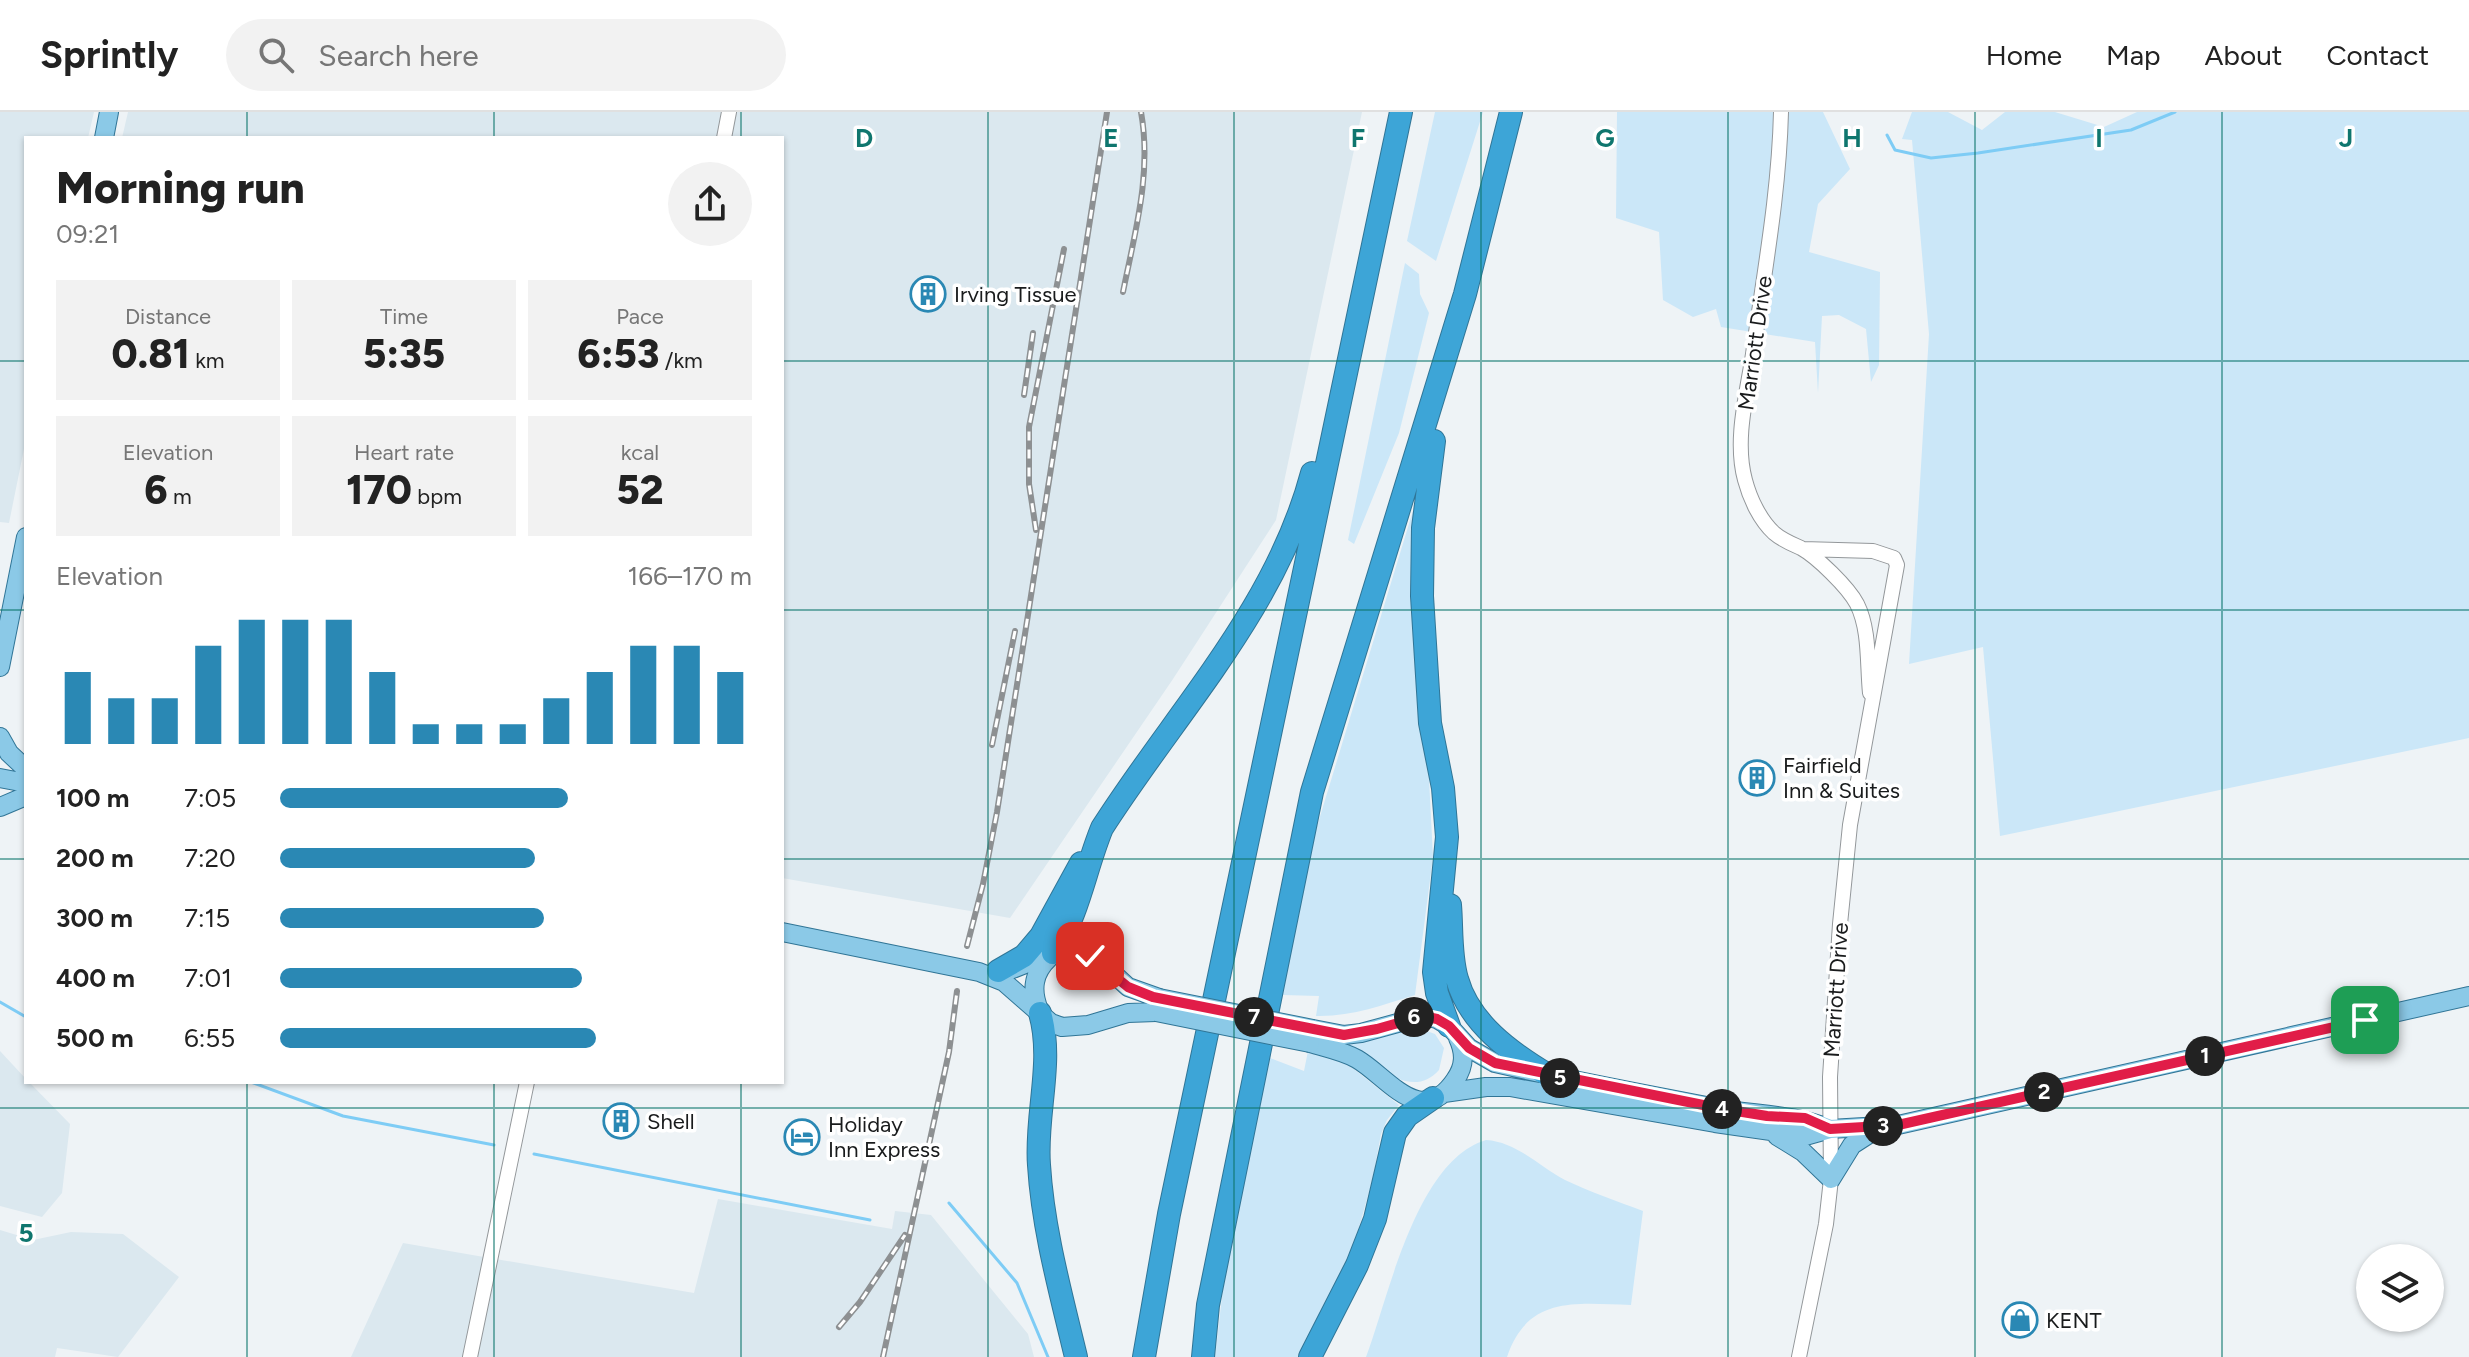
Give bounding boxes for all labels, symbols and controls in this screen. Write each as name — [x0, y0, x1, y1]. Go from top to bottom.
search box — [226, 19, 786, 91]
text: Sprintly — [40, 32, 178, 78]
icon: search — [254, 33, 298, 77]
text: Search here — [318, 37, 479, 74]
text: Home — [1986, 38, 2062, 72]
text: Map — [2106, 38, 2161, 72]
text: About — [2205, 38, 2282, 72]
text: Contact — [2326, 38, 2429, 72]
text: D — [855, 122, 873, 154]
text: E — [1103, 122, 1119, 154]
text: F — [1351, 122, 1365, 154]
text: G — [1595, 122, 1615, 154]
text: H — [1842, 122, 1862, 154]
text: I — [2095, 122, 2103, 154]
text: J — [2339, 122, 2353, 154]
text: Morning run — [56, 161, 305, 214]
button: share — [668, 162, 752, 246]
text: 09:21 — [56, 218, 119, 250]
street label: Marriott Drive — [1732, 274, 1778, 412]
building icon: Irving Tissue — [909, 275, 947, 313]
place label: Irving Tissue — [954, 281, 1077, 308]
text: Distance — [125, 303, 211, 330]
text: Time — [380, 303, 428, 330]
text: Pace — [616, 303, 664, 330]
text: 0.81 — [111, 330, 190, 378]
text: 5:35 — [363, 330, 445, 378]
text: 6:53 — [577, 330, 659, 378]
text: km — [190, 347, 225, 374]
text: /km — [659, 347, 703, 374]
text: Elevation — [123, 439, 213, 466]
text: Heart rate — [354, 439, 454, 466]
text: kcal — [621, 439, 659, 466]
text: 6 — [144, 466, 168, 514]
text: 170 — [346, 466, 412, 514]
text: 52 — [617, 466, 663, 514]
text: m — [168, 483, 192, 510]
text: bpm — [412, 483, 462, 510]
text: Elevation — [56, 560, 163, 592]
text: 166–170 m — [628, 560, 752, 592]
place label: Fairfield Inn & Suites — [1783, 752, 1900, 804]
building icon: Fairfield Inn & Suites — [1738, 759, 1776, 797]
text: 100 m — [56, 782, 130, 814]
text: 7:05 — [184, 782, 236, 814]
text: 200 m — [56, 842, 134, 874]
text: 7:20 — [184, 842, 236, 874]
text: 300 m — [56, 902, 133, 934]
text: 7:15 — [184, 902, 230, 934]
street label: Marriott Drive — [1818, 921, 1854, 1059]
pin — [1056, 922, 1124, 990]
icon: check — [1068, 934, 1112, 978]
text: 400 m — [56, 962, 135, 994]
text: 7:01 — [184, 962, 232, 994]
pin — [2331, 986, 2399, 1054]
pin: 7 — [1234, 997, 1274, 1037]
pin: 6 — [1394, 997, 1434, 1037]
icon: arrive — [2343, 998, 2387, 1042]
text: 7 — [1248, 1003, 1260, 1030]
text: 6 — [1408, 1003, 1420, 1030]
text: 500 m — [56, 1022, 134, 1054]
text: 6:55 — [184, 1022, 235, 1054]
pin: 1 — [2185, 1036, 2225, 1076]
text: 1 — [2200, 1042, 2210, 1069]
pin: 5 — [1540, 1058, 1580, 1098]
text: 5 — [1554, 1064, 1566, 1091]
pin: 2 — [2024, 1072, 2064, 1112]
text: 2 — [2038, 1078, 2050, 1105]
pin: 4 — [1702, 1089, 1742, 1129]
text: 4 — [1715, 1095, 1729, 1122]
building icon: Shell — [602, 1102, 640, 1140]
pin: 3 — [1863, 1106, 1903, 1146]
place label: Shell — [647, 1108, 694, 1135]
place label: Holiday Inn Express — [828, 1111, 940, 1163]
text: 3 — [1877, 1112, 1889, 1139]
hotel icon: Holiday Inn Express — [783, 1118, 821, 1156]
text: 5 — [18, 1217, 34, 1249]
map controls — [2356, 1244, 2444, 1332]
button: layers — [2356, 1244, 2444, 1332]
shop icon: KENT — [2001, 1301, 2039, 1339]
place label: KENT — [2046, 1307, 2102, 1334]

